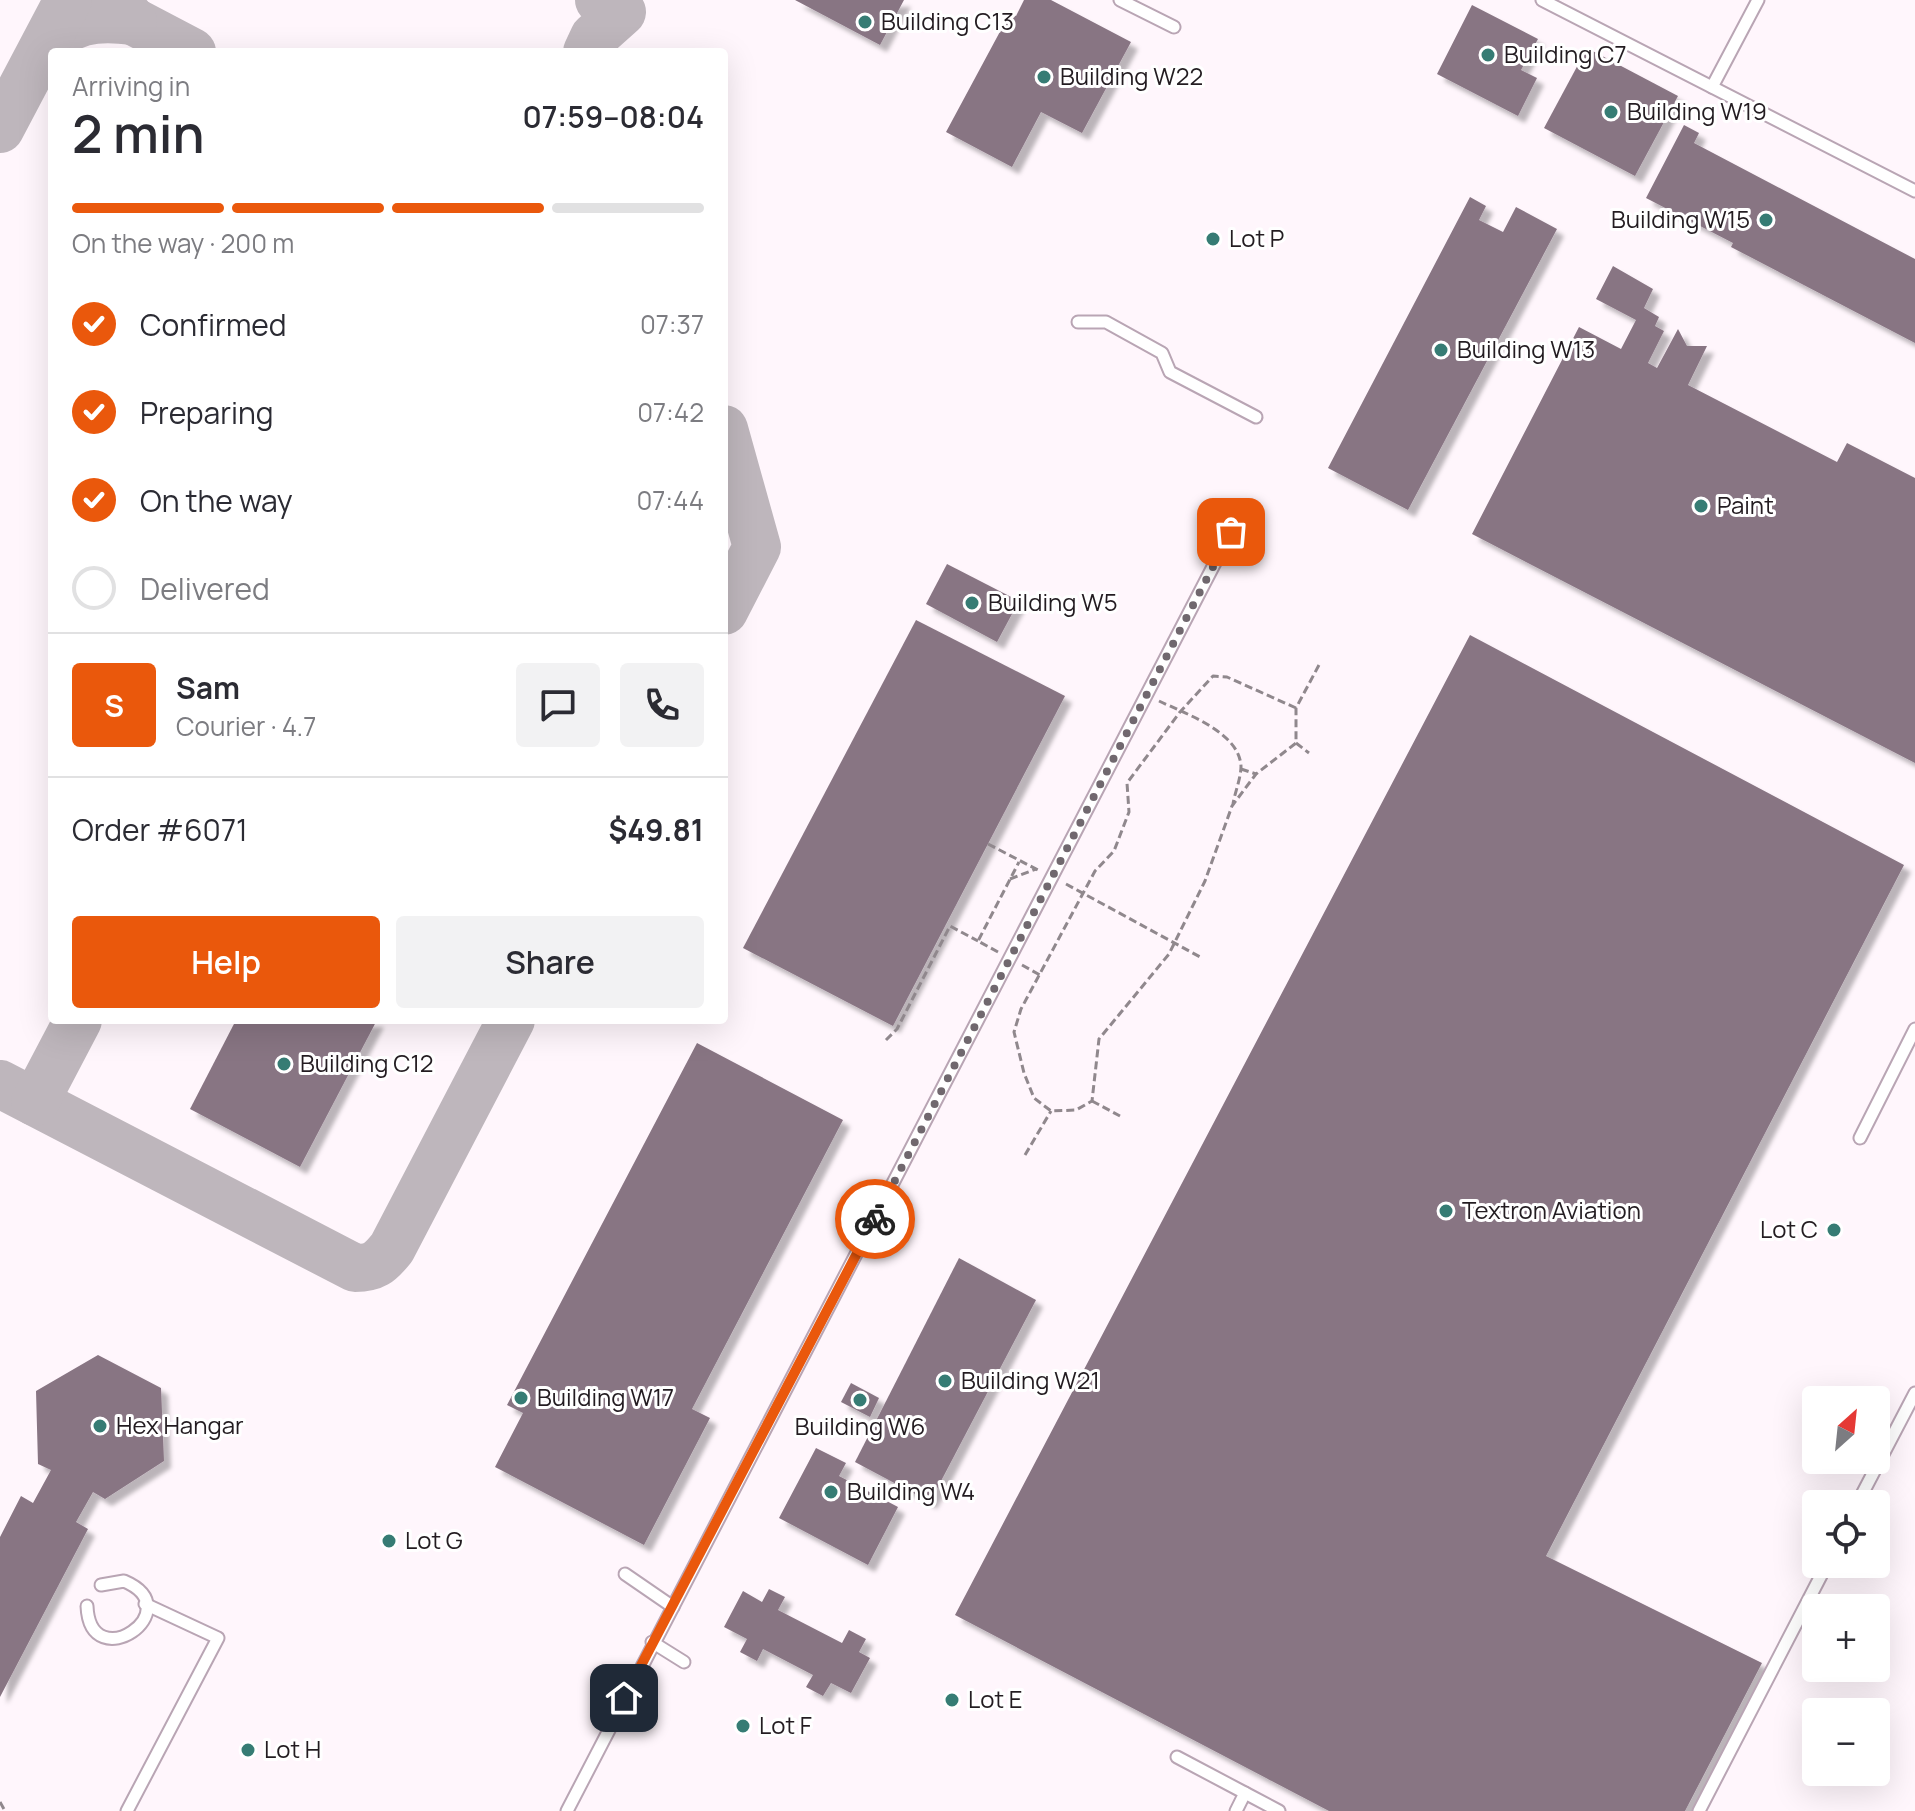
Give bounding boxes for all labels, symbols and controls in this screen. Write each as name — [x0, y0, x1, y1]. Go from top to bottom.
place label: Building C13 — [881, 4, 1014, 37]
marker: Building C13 — [856, 13, 874, 31]
place label: Building C7 — [1504, 37, 1627, 70]
marker: Building C7 — [1479, 46, 1497, 64]
place label: Building W22 — [1060, 59, 1203, 92]
text: Arriving in — [72, 68, 190, 104]
marker: Building W22 — [1035, 68, 1053, 86]
place label: Building W19 — [1627, 94, 1767, 127]
text: 07:59–08:04 — [522, 96, 704, 137]
text: 2 min — [72, 98, 205, 169]
marker: Building W19 — [1602, 103, 1620, 121]
place label: Building W15 — [1611, 202, 1750, 235]
marker: Building W15 — [1757, 211, 1775, 229]
place label: Lot P — [1229, 221, 1284, 254]
text: On the way · 200 m — [72, 225, 294, 261]
marker: Lot P — [1204, 230, 1222, 248]
icon: check — [72, 302, 116, 346]
text: Confirmed — [140, 304, 287, 345]
text: 07:37 — [640, 306, 704, 342]
place label: Building W13 — [1457, 332, 1595, 365]
marker: Building W13 — [1432, 341, 1450, 359]
icon: check — [72, 390, 116, 434]
text: Preparing — [140, 392, 274, 433]
text: 07:42 — [637, 394, 704, 430]
icon: check — [72, 478, 116, 522]
text: On the way — [140, 480, 293, 521]
text: 07:44 — [636, 482, 704, 518]
place label: Paint — [1717, 488, 1774, 521]
marker: Paint — [1692, 497, 1710, 515]
pin — [1197, 498, 1265, 566]
icon: bag — [1209, 510, 1253, 554]
text: Delivered — [140, 568, 270, 609]
place label: Building W5 — [988, 585, 1118, 618]
marker: Building W5 — [963, 594, 981, 612]
button: chat — [516, 663, 600, 747]
button: phone — [620, 663, 704, 747]
text: Sam — [176, 667, 240, 708]
text: S — [104, 685, 124, 726]
text: Courier · 4.7 — [176, 708, 316, 744]
text: Order #6071 — [72, 809, 248, 850]
text: $49.81 — [609, 809, 704, 850]
button: Help — [72, 916, 380, 1008]
button: Share — [396, 916, 704, 1008]
place label: Building C12 — [300, 1046, 433, 1079]
marker: Building C12 — [275, 1055, 293, 1073]
courier — [835, 1179, 915, 1259]
place label: Textron Aviation — [1462, 1193, 1641, 1226]
icon: bike — [853, 1197, 897, 1241]
marker: Textron Aviation — [1437, 1202, 1455, 1220]
place label: Lot C — [1760, 1212, 1818, 1245]
marker: Lot C — [1825, 1221, 1843, 1239]
place label: Building W21 — [961, 1363, 1100, 1396]
marker: Building W21 — [936, 1372, 954, 1390]
place label: Building W17 — [537, 1380, 674, 1413]
north arrow — [1802, 1386, 1890, 1474]
map controls — [1802, 1386, 1890, 1786]
marker: Building W17 — [512, 1389, 530, 1407]
marker: Building W6 — [851, 1391, 869, 1409]
place label: Hex Hangar — [116, 1408, 244, 1441]
place label: Building W6 — [795, 1409, 925, 1442]
marker: Hex Hangar — [91, 1417, 109, 1435]
place label: Building W4 — [847, 1474, 975, 1507]
marker: Building W4 — [822, 1483, 840, 1501]
button: locate — [1802, 1490, 1890, 1578]
place label: Lot G — [405, 1523, 463, 1556]
marker: Lot G — [380, 1532, 398, 1550]
button: + — [1802, 1594, 1890, 1682]
pin — [590, 1664, 658, 1732]
icon: home — [602, 1676, 646, 1720]
place label: Lot E — [968, 1682, 1023, 1715]
marker: Lot E — [943, 1691, 961, 1709]
button: − — [1802, 1698, 1890, 1786]
place label: Lot F — [759, 1708, 812, 1741]
marker: Lot F — [734, 1717, 752, 1735]
place label: Lot H — [264, 1732, 321, 1765]
marker: Lot H — [239, 1741, 257, 1759]

